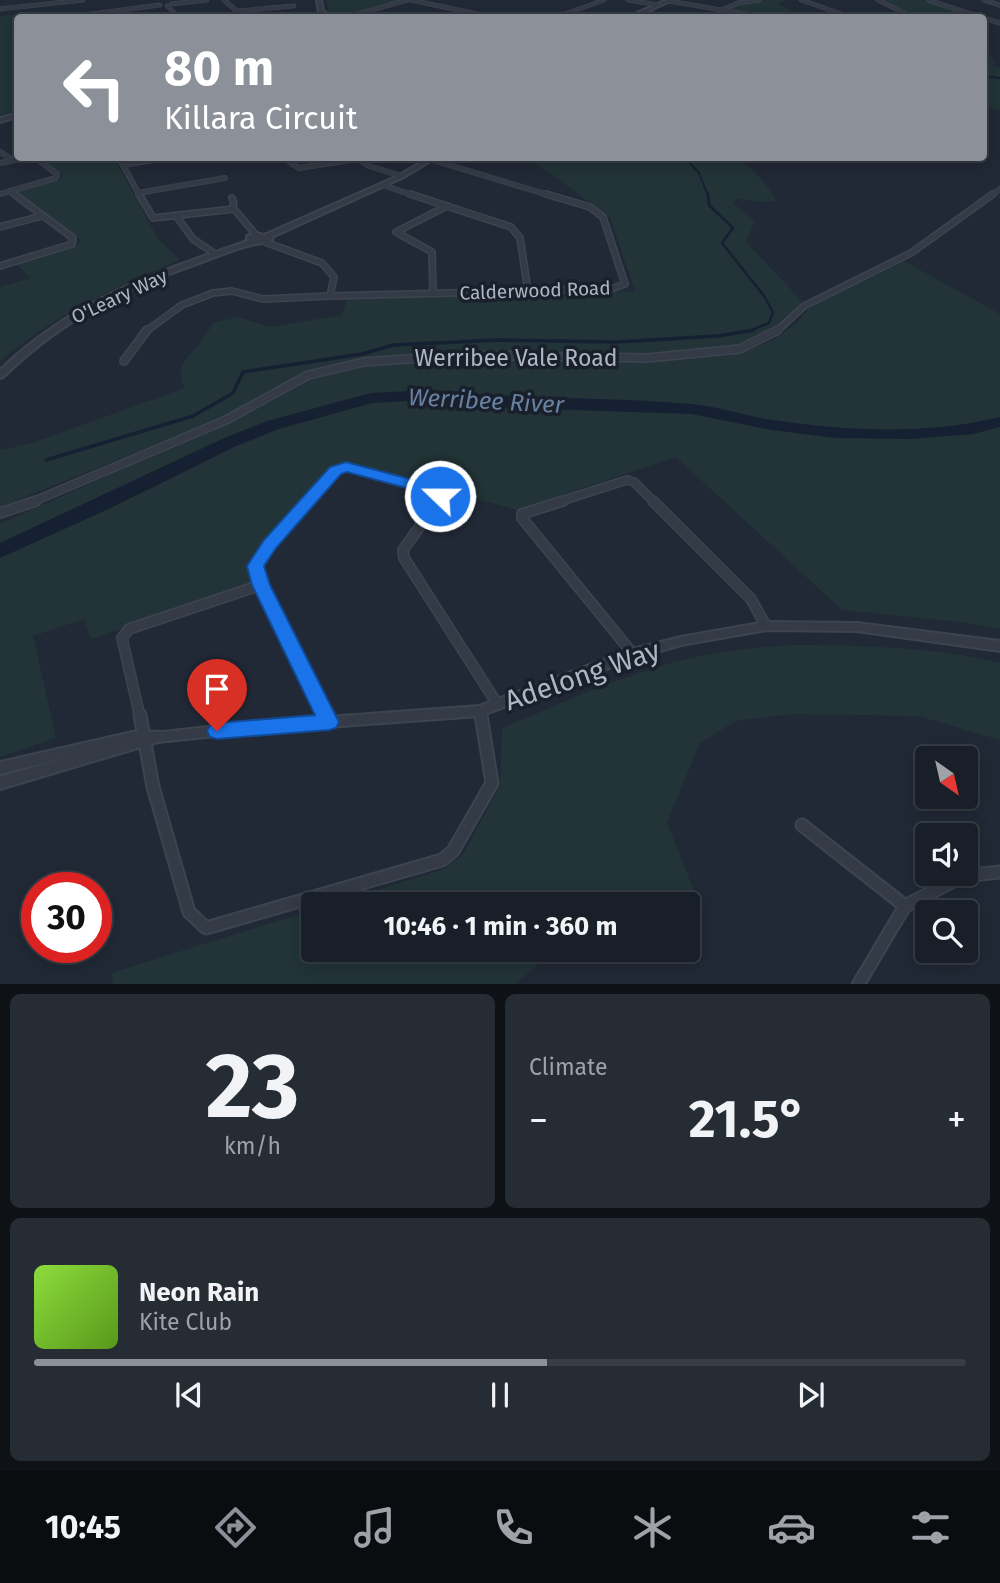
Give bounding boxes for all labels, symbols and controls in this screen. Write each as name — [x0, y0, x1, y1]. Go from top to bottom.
text: 80 m — [164, 39, 274, 98]
icon: left — [49, 42, 140, 133]
text: Killara Circuit — [164, 99, 358, 137]
street label: O'Leary Way — [68, 264, 171, 329]
street label: Calderwood Road — [459, 276, 611, 305]
street label: Werribee Vale Road — [415, 344, 617, 372]
water label: Werribee River — [407, 383, 565, 419]
position arrow — [403, 459, 477, 533]
street label: Adelong Way — [500, 633, 664, 717]
pin — [187, 659, 247, 731]
icon: arrive — [198, 670, 236, 708]
north arrow — [915, 746, 978, 808]
map controls — [915, 746, 978, 963]
button: sound — [915, 823, 978, 886]
speed limit sign: 30 — [21, 872, 112, 963]
button: search — [915, 900, 978, 963]
text: 10:46 · 1 min · 360 m — [384, 911, 617, 942]
text: 23 — [206, 1032, 299, 1141]
text: Climate — [529, 1053, 608, 1081]
text: 21.5° — [689, 1088, 806, 1151]
text: − — [529, 1097, 548, 1143]
text: + — [947, 1097, 966, 1143]
text: km/h — [224, 1132, 281, 1160]
text: Neon Rain — [139, 1277, 259, 1308]
text: Kite Club — [139, 1308, 232, 1336]
icon: previous — [170, 1376, 208, 1414]
icon: pause — [481, 1376, 519, 1414]
icon: next — [792, 1376, 830, 1414]
icon: directions — [211, 1503, 260, 1552]
icon: music — [350, 1503, 399, 1552]
icon: phone — [489, 1503, 538, 1552]
icon: climate — [628, 1503, 677, 1552]
icon: car — [767, 1503, 816, 1552]
icon: filters — [906, 1503, 955, 1552]
text: 10:45 — [45, 1508, 121, 1546]

